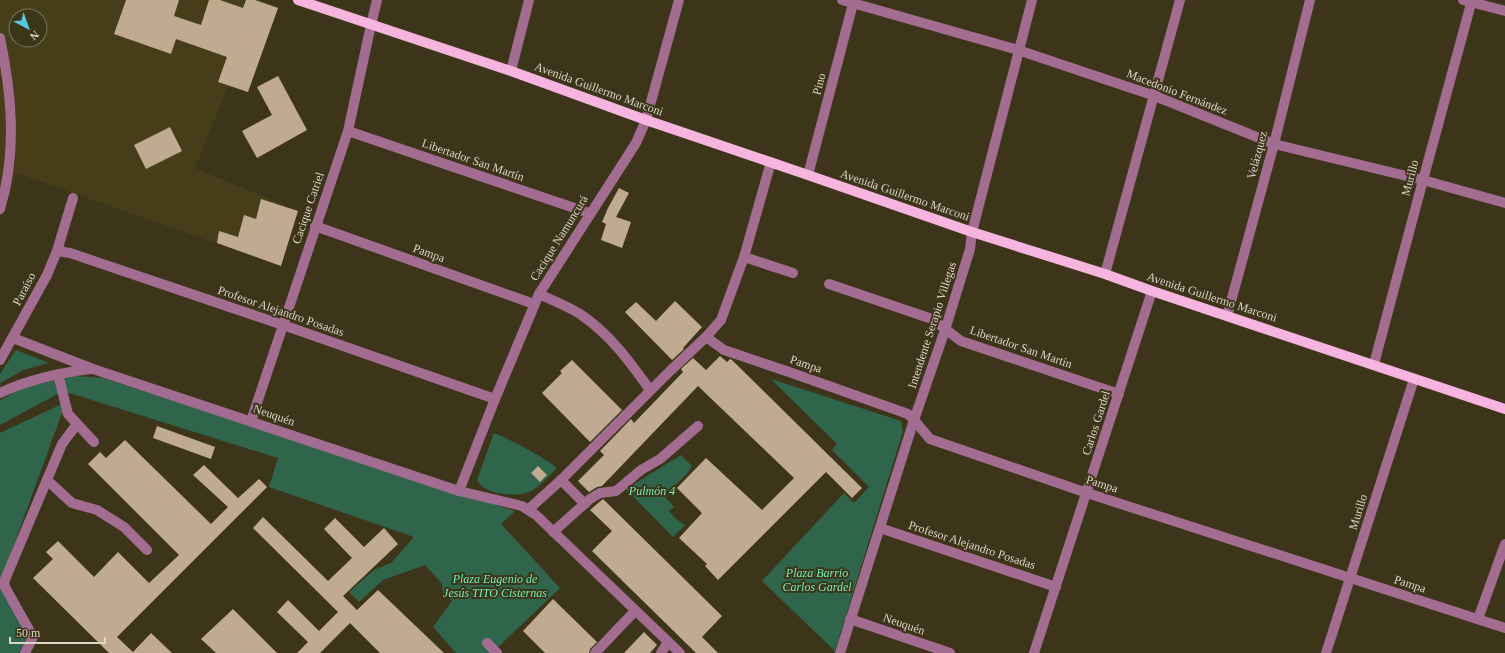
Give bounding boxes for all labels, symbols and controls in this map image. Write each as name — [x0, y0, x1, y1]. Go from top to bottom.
north arrow — [8, 8, 48, 48]
text: N — [28, 28, 41, 43]
street label: Avenida Guillermo Marconi — [533, 59, 666, 119]
street label: Macedonio Fernández — [1125, 66, 1229, 118]
street label: Pino — [809, 72, 829, 96]
street label: Velázquez — [1244, 129, 1270, 181]
street label: Libertador San Martín — [420, 136, 526, 184]
street label: Murillo — [1398, 158, 1422, 198]
street label: Avenida Guillermo Marconi — [839, 166, 972, 224]
street label: Cacique Catriel — [289, 170, 327, 246]
street label: Cacique Namuncurá — [527, 192, 591, 283]
street label: Pampa — [411, 241, 447, 265]
street label: Intendente Serapio Villegas — [905, 260, 959, 390]
street label: Avenida Guillermo Marconi — [1145, 269, 1279, 325]
street label: Paraíso — [10, 270, 38, 308]
street label: Profesor Alejandro Posadas — [216, 283, 346, 339]
street label: Libertador San Martín — [968, 323, 1074, 371]
street label: Pampa — [788, 352, 824, 376]
street label: Carlos Gardel — [1079, 388, 1113, 457]
street label: Neuquén — [251, 401, 297, 429]
street label: Pampa — [1084, 472, 1120, 496]
park label: Pulmón 4 — [628, 484, 675, 498]
street label: Murillo — [1346, 492, 1370, 532]
street label: Profesor Alejandro Posadas — [907, 518, 1038, 572]
park label: Plaza Barrio Carlos Gardel — [782, 566, 852, 594]
park label: Plaza Eugenio de Jesús TITO Cisternas — [443, 572, 547, 600]
street label: Pampa — [1392, 572, 1428, 596]
street label: Neuquén — [881, 610, 927, 638]
scale bar — [10, 619, 105, 645]
text: 50 m — [16, 626, 41, 640]

